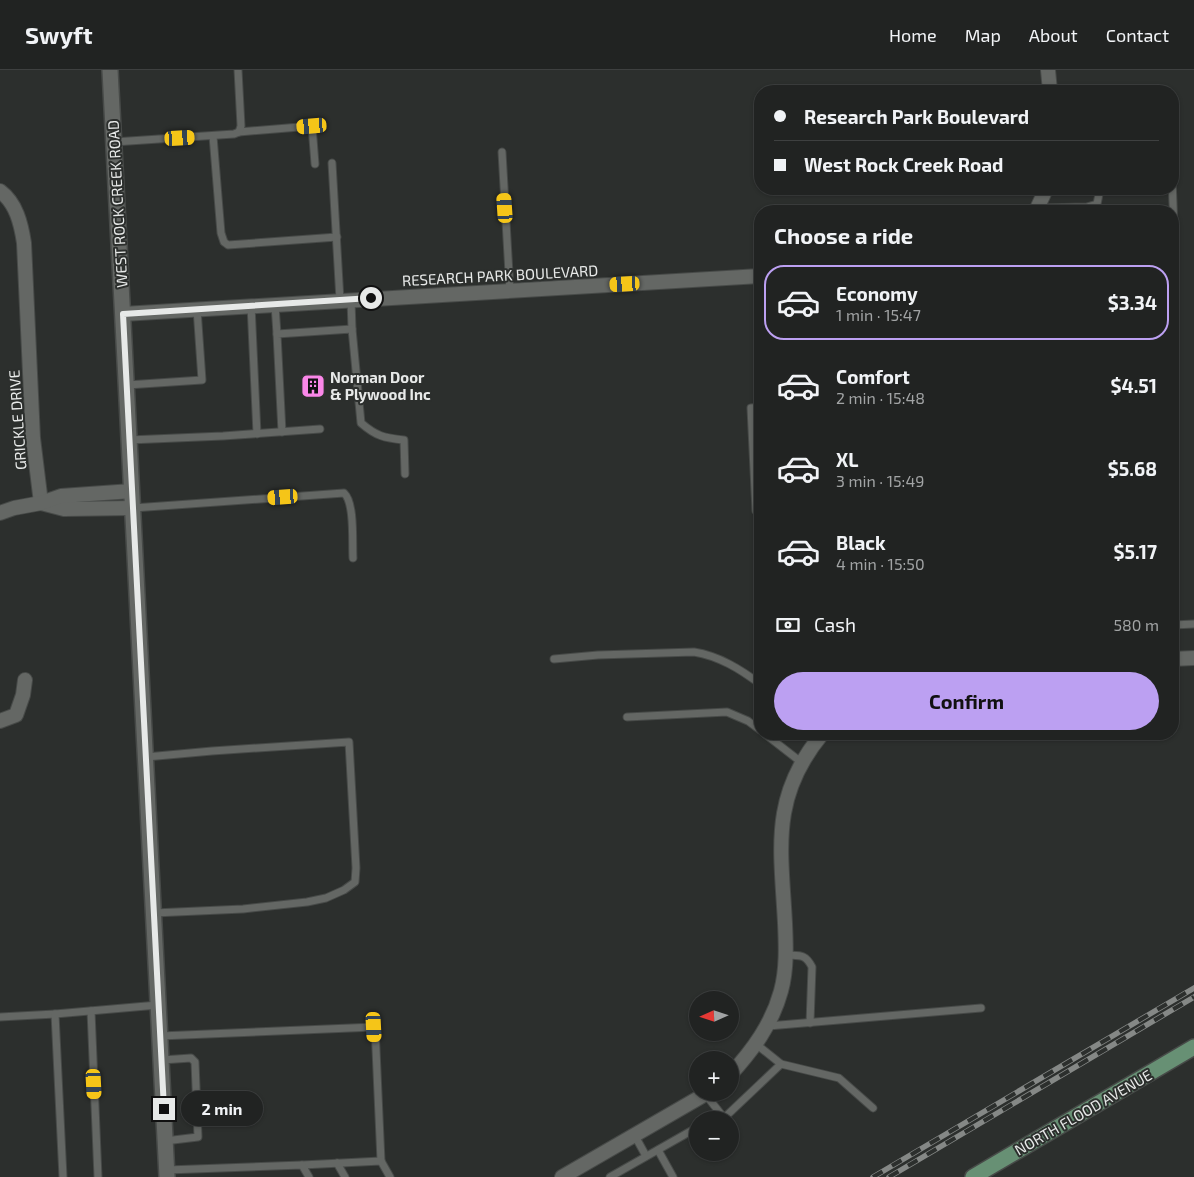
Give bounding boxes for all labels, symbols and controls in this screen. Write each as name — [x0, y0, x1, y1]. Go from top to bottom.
text: Swyft — [25, 20, 93, 49]
text: Home — [889, 24, 937, 46]
text: Map — [965, 24, 1001, 46]
text: About — [1029, 24, 1078, 46]
text: Contact — [1106, 24, 1169, 46]
text: Research Park Boulevard — [804, 105, 1029, 128]
car — [296, 117, 327, 135]
street label: WEST ROCK CREEK ROAD — [104, 120, 130, 288]
car — [164, 130, 195, 146]
text: West Rock Creek Road — [804, 153, 1003, 176]
car — [496, 193, 513, 223]
text: Choose a ride — [774, 222, 913, 248]
street label: RESEARCH PARK BOULEVARD — [401, 261, 599, 289]
car — [609, 276, 640, 292]
icon: car — [776, 280, 821, 325]
text: Economy — [836, 282, 918, 305]
route start — [360, 287, 382, 309]
text: $3.34 — [1108, 291, 1157, 314]
text: 1 min · 15:47 — [836, 305, 921, 324]
icon: car — [776, 363, 821, 408]
text: Comfort — [836, 365, 910, 388]
place label: Norman Door & Plywood Inc — [330, 368, 431, 404]
street label: GRICKLE DRIVE — [5, 369, 29, 471]
building icon: Norman Door & Plywood Inc — [300, 373, 326, 399]
text: $4.51 — [1111, 374, 1157, 397]
text: 2 min · 15:48 — [836, 388, 925, 407]
icon: car — [776, 446, 821, 491]
text: XL — [836, 448, 858, 471]
text: $5.68 — [1108, 457, 1157, 480]
text: 3 min · 15:49 — [836, 471, 924, 490]
car — [267, 488, 298, 506]
icon: car — [776, 529, 821, 574]
text: Black — [836, 531, 886, 554]
text: $5.17 — [1113, 540, 1157, 563]
text: 4 min · 15:50 — [836, 554, 925, 573]
icon: cash — [774, 611, 802, 639]
text: Cash — [814, 613, 856, 636]
text: 580 m — [1113, 615, 1159, 634]
button: Confirm — [774, 672, 1159, 730]
north arrow — [689, 991, 739, 1041]
map controls — [689, 991, 739, 1161]
car — [365, 1012, 382, 1042]
button: + — [689, 1051, 739, 1101]
street label: NORTH FLOOD AVENUE — [1011, 1065, 1155, 1159]
car — [85, 1069, 102, 1099]
callout: 2 min — [182, 1092, 264, 1126]
route end — [153, 1098, 175, 1120]
text: 2 min — [202, 1099, 242, 1118]
button: − — [689, 1111, 739, 1161]

